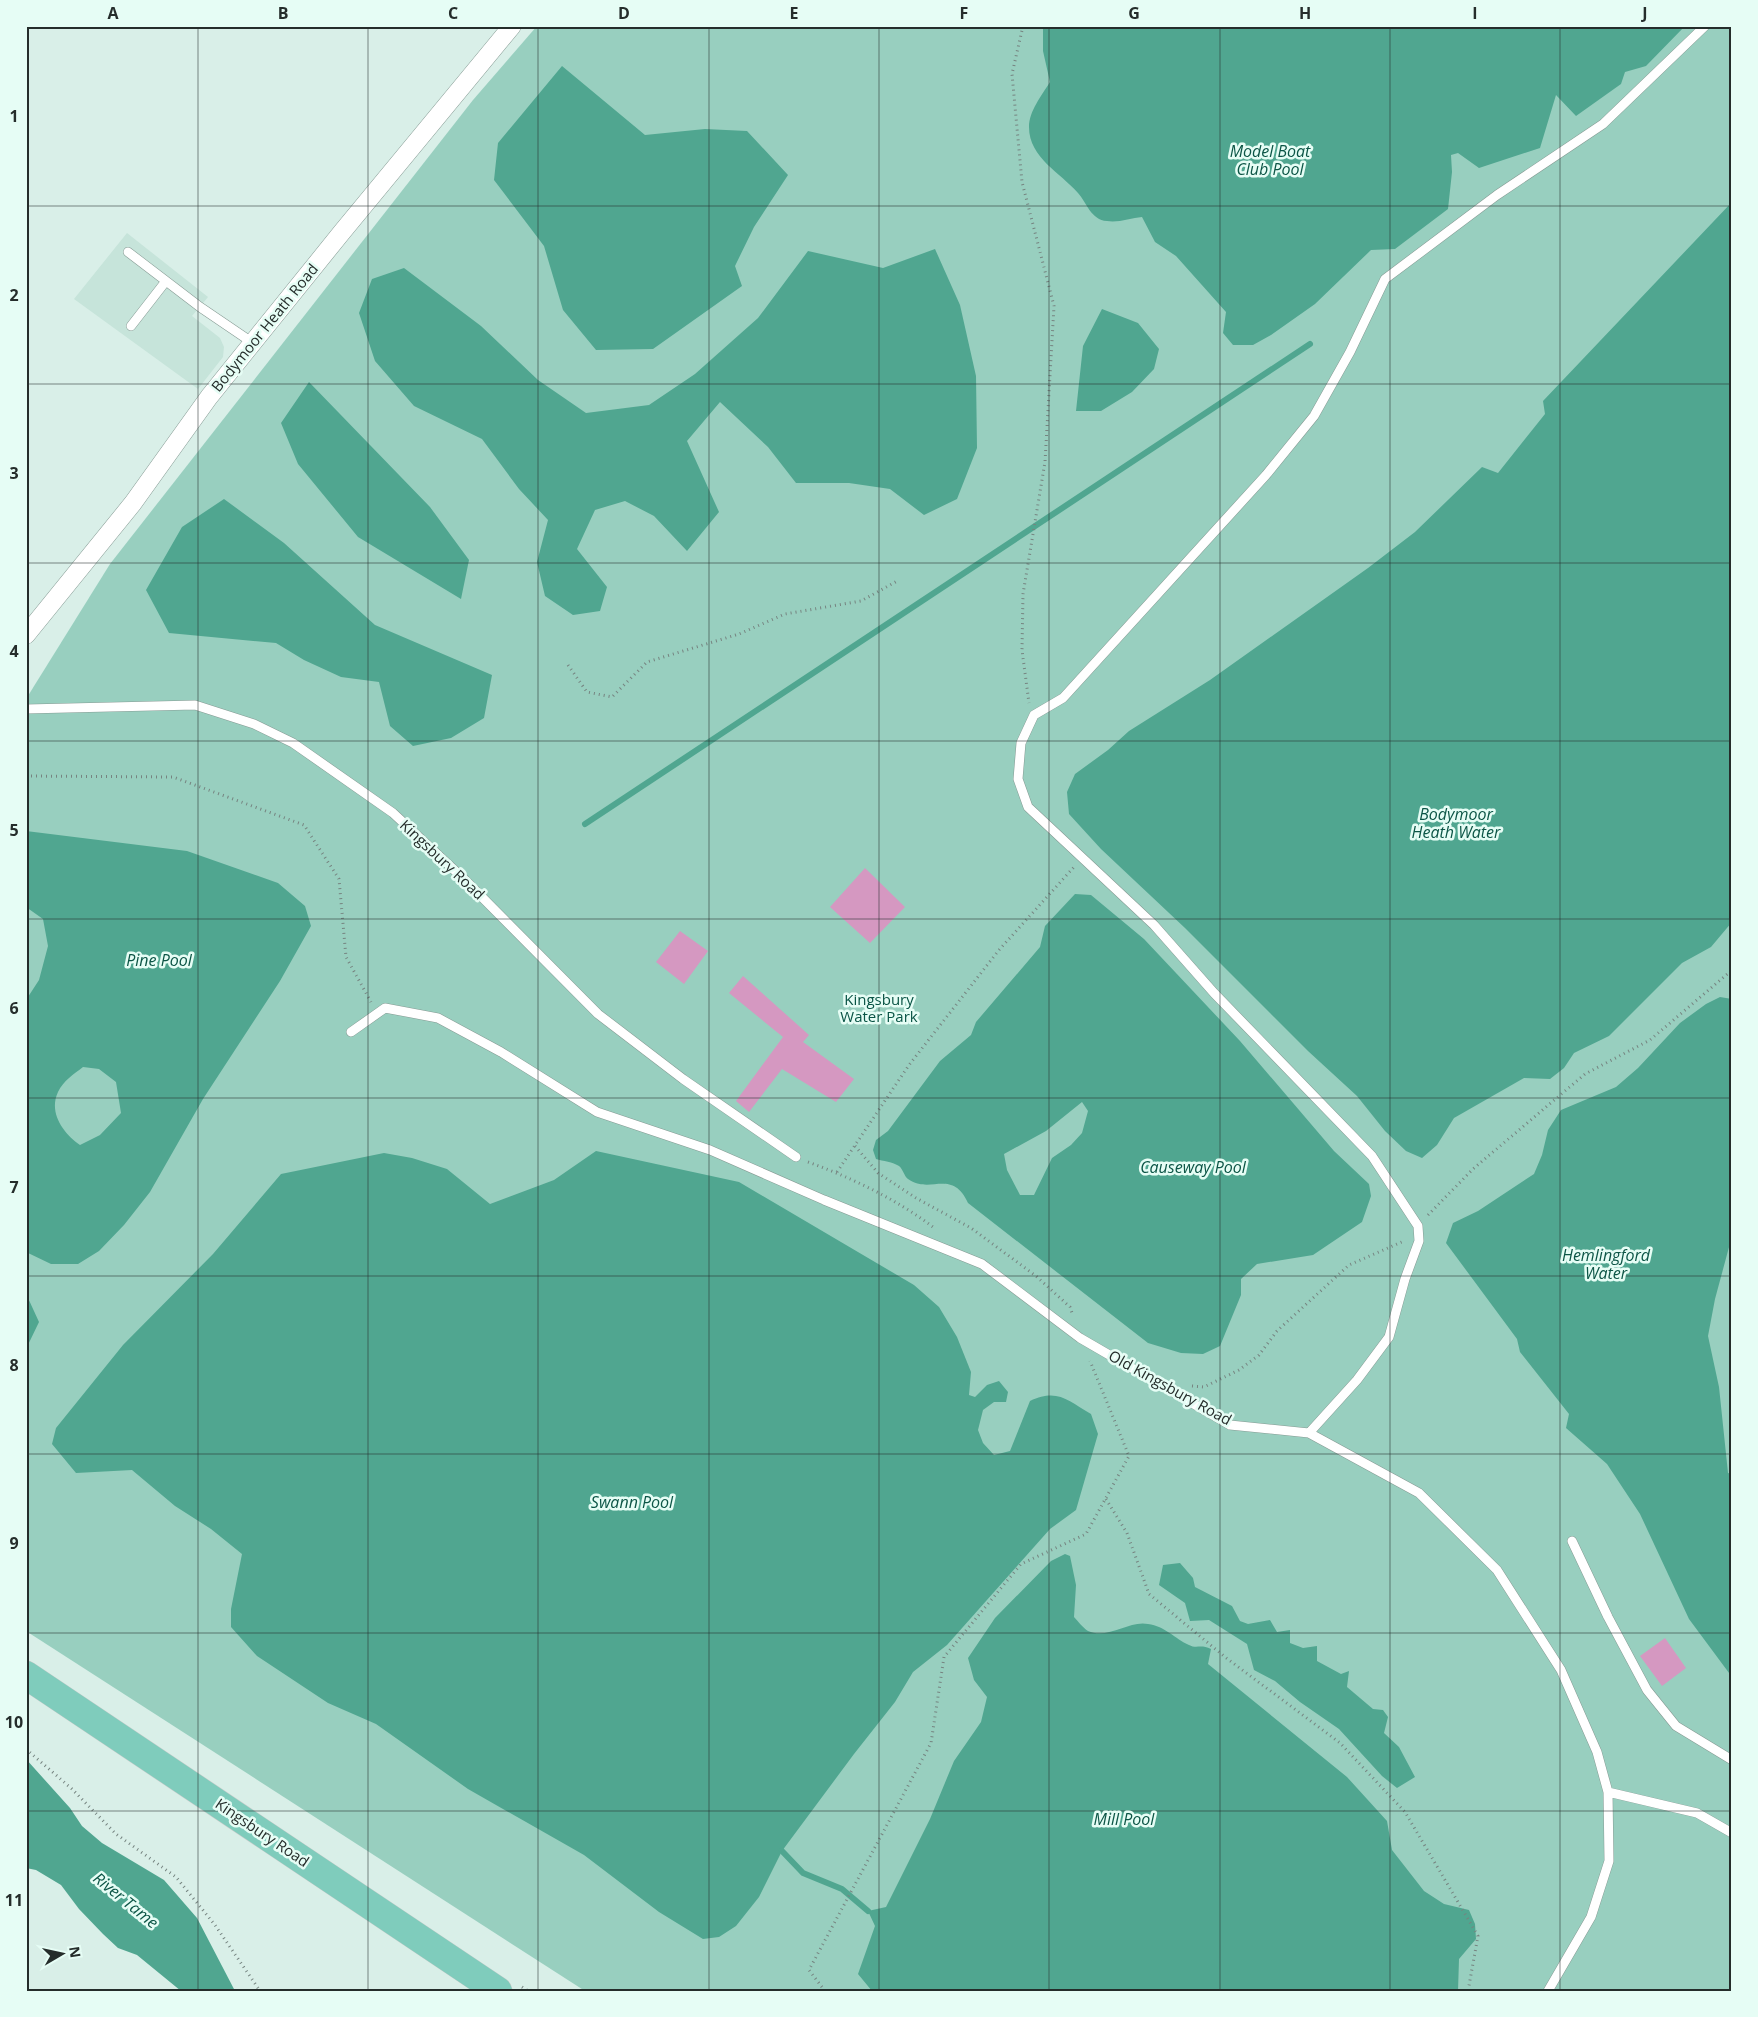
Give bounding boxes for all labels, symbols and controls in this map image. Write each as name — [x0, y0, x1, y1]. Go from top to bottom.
text: A — [107, 2, 119, 24]
text: B — [278, 2, 288, 24]
text: C — [448, 2, 458, 24]
text: D — [618, 2, 630, 24]
text: E — [790, 2, 799, 24]
text: F — [960, 2, 968, 24]
text: G — [1128, 2, 1140, 24]
text: H — [1299, 2, 1311, 24]
text: I — [1472, 2, 1478, 24]
text: J — [1640, 2, 1648, 24]
text: 1 — [9, 105, 19, 127]
water label: Model Boat Club Pool — [1230, 140, 1311, 180]
street label: Bodymoor Heath Road — [206, 259, 322, 396]
text: 2 — [9, 284, 19, 306]
text: 3 — [9, 462, 19, 484]
text: 4 — [9, 640, 19, 662]
water label: Bodymoor Heath Water — [1412, 803, 1501, 843]
street label: Kingsbury Road — [396, 815, 489, 904]
text: 5 — [9, 819, 19, 841]
water label: Pine Pool — [126, 949, 193, 971]
park label: Kingsbury Water Park — [840, 989, 918, 1026]
text: 6 — [9, 997, 19, 1019]
water label: Causeway Pool — [1140, 1156, 1247, 1178]
text: 7 — [9, 1176, 19, 1198]
water label: Hemlingford Water — [1562, 1244, 1651, 1284]
street label: Old Kingsbury Road — [1105, 1345, 1236, 1429]
text: 8 — [9, 1354, 19, 1376]
water label: Swann Pool — [591, 1491, 674, 1513]
text: 9 — [9, 1532, 19, 1554]
text: 10 — [5, 1711, 23, 1733]
street label: Kingsbury Road — [212, 1793, 313, 1871]
water label: Mill Pool — [1094, 1808, 1155, 1830]
water label: River Tame — [89, 1867, 163, 1933]
text: 11 — [5, 1889, 23, 1911]
north arrow — [38, 1930, 88, 1980]
text: N — [65, 1945, 86, 1959]

